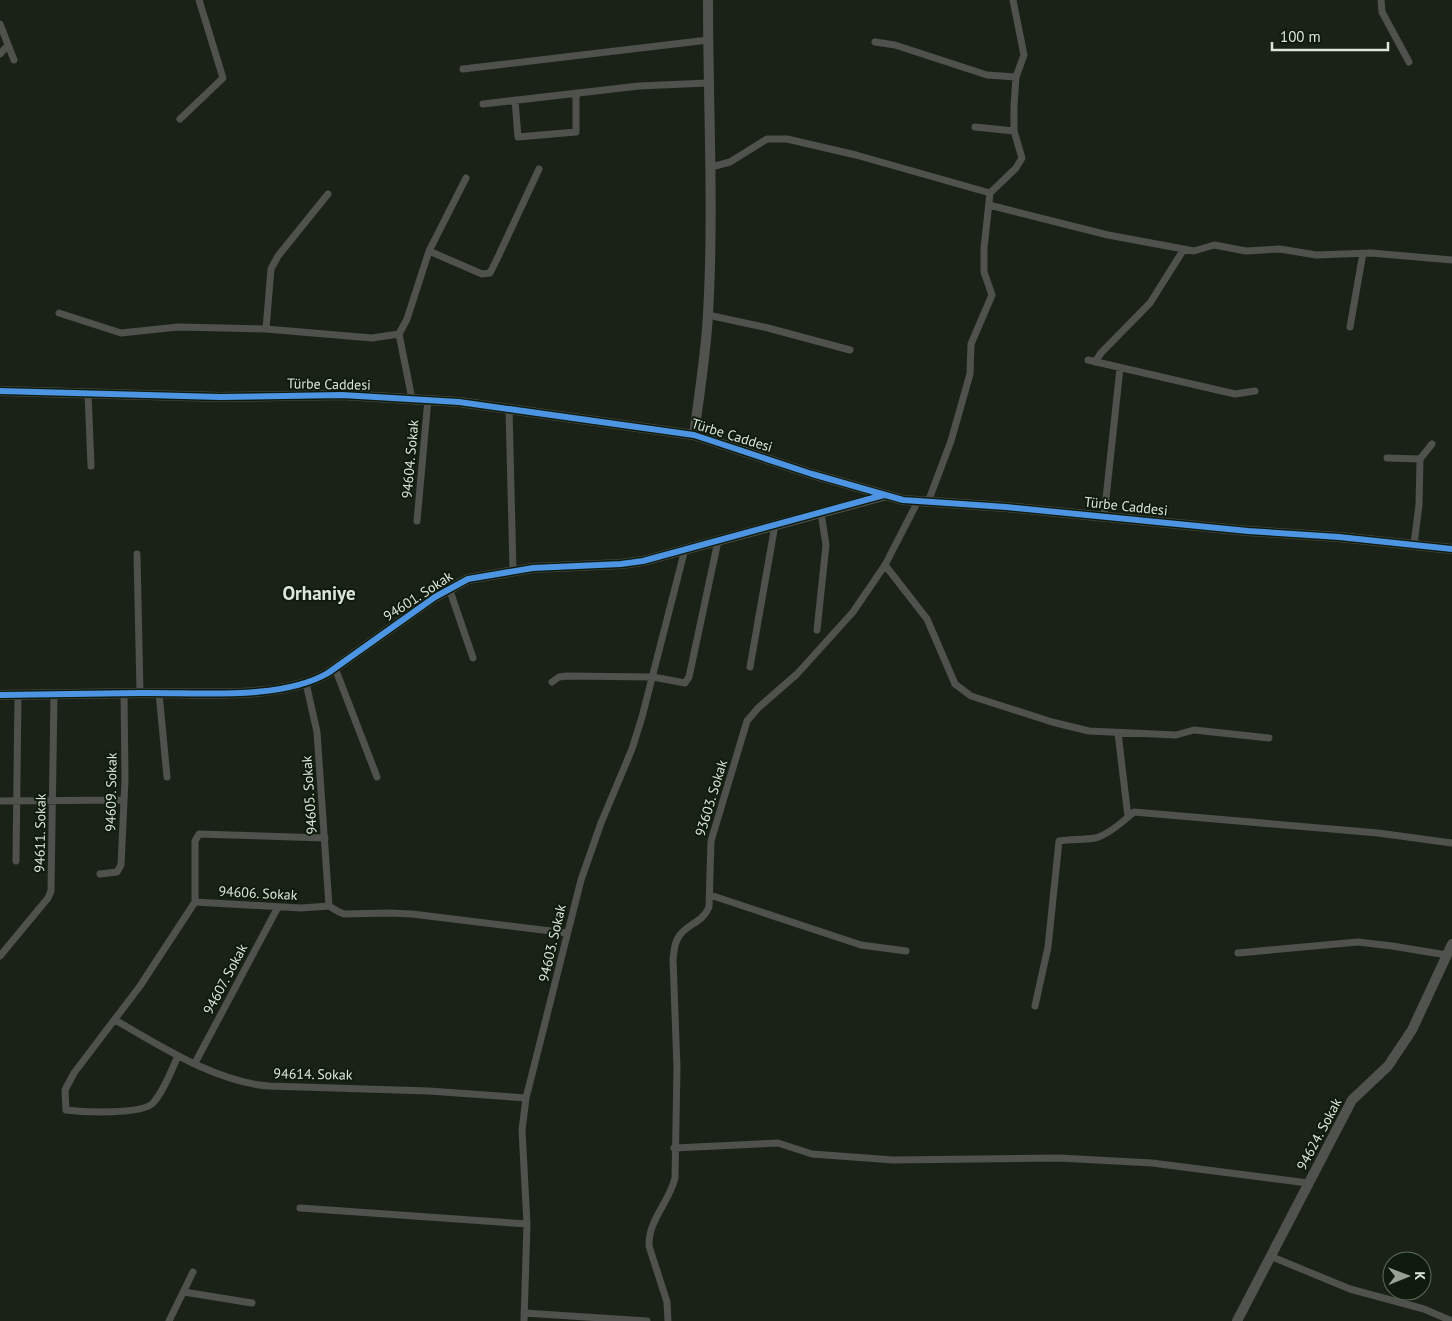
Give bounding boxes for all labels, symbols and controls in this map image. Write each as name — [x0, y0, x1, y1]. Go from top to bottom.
scale bar — [1272, 20, 1388, 52]
text: 100 m — [1280, 27, 1321, 46]
street label: Türbe Caddesi — [287, 374, 371, 394]
street label: Türbe Caddesi — [689, 414, 775, 456]
street label: 94604. Sokak — [398, 419, 422, 499]
street label: Türbe Caddesi — [1083, 493, 1169, 519]
street label: 94601. Sokak — [380, 567, 456, 625]
district label: Orhaniye — [282, 581, 356, 605]
street label: 94609. Sokak — [101, 752, 121, 832]
street label: 94605. Sokak — [297, 755, 321, 835]
street label: 93603. Sokak — [691, 757, 731, 838]
street label: 94611. Sokak — [30, 793, 50, 873]
street label: 94606. Sokak — [218, 882, 298, 904]
street label: 94603. Sokak — [534, 902, 570, 984]
street label: 94607. Sokak — [199, 940, 251, 1017]
street label: 94614. Sokak — [273, 1064, 353, 1084]
street label: 94624. Sokak — [1292, 1095, 1346, 1173]
north arrow — [1382, 1251, 1432, 1301]
text: K — [1411, 1271, 1429, 1281]

